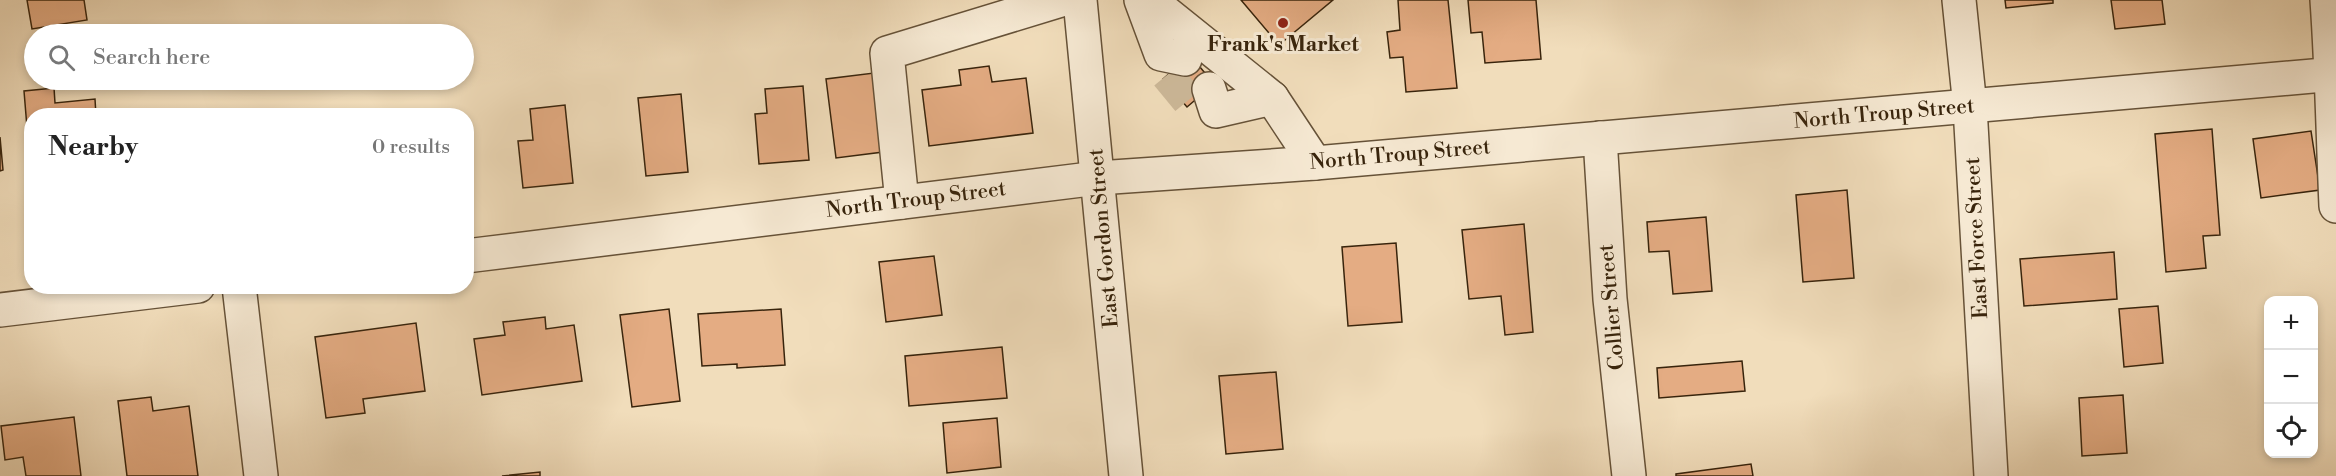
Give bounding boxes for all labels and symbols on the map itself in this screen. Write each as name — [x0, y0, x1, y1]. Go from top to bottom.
marker: Frank's Market — [1276, 16, 1290, 30]
place label: Frank's Market — [1207, 32, 1359, 58]
street label: North Troup Street — [1793, 93, 1976, 135]
street label: North Troup Street — [1309, 134, 1492, 176]
street label: East Gordon Street — [1083, 147, 1125, 329]
street label: East Force Street — [1960, 156, 1994, 319]
street label: North Troup Street — [824, 176, 1008, 224]
street label: Collier Street — [1593, 242, 1630, 371]

